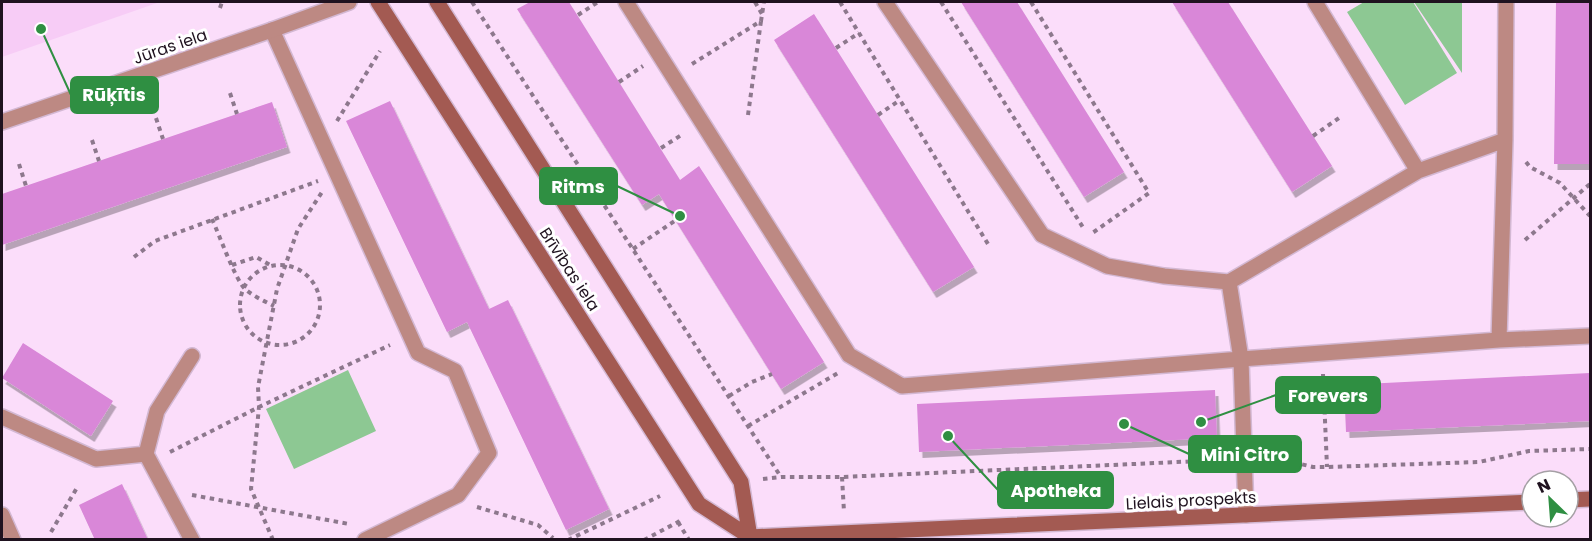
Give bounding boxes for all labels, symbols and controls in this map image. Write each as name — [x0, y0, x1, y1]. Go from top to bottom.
street label: Jūras iela — [130, 23, 210, 70]
callout: Rūķītis — [71, 77, 158, 113]
text: Rūķītis — [82, 82, 146, 107]
callout: Ritms — [540, 168, 617, 204]
text: Ritms — [551, 174, 605, 199]
street label: Brīvības iela — [534, 223, 605, 316]
callout: Forevers — [1276, 377, 1380, 413]
text: Forevers — [1288, 383, 1368, 408]
callout: Mini Citro — [1189, 436, 1301, 472]
text: Mini Citro — [1201, 442, 1289, 467]
north arrow — [1520, 469, 1580, 529]
callout: Apotheka — [998, 472, 1113, 508]
text: N — [1534, 473, 1554, 499]
text: Apotheka — [1011, 478, 1101, 503]
street label: Lielais prospekts — [1125, 486, 1257, 515]

